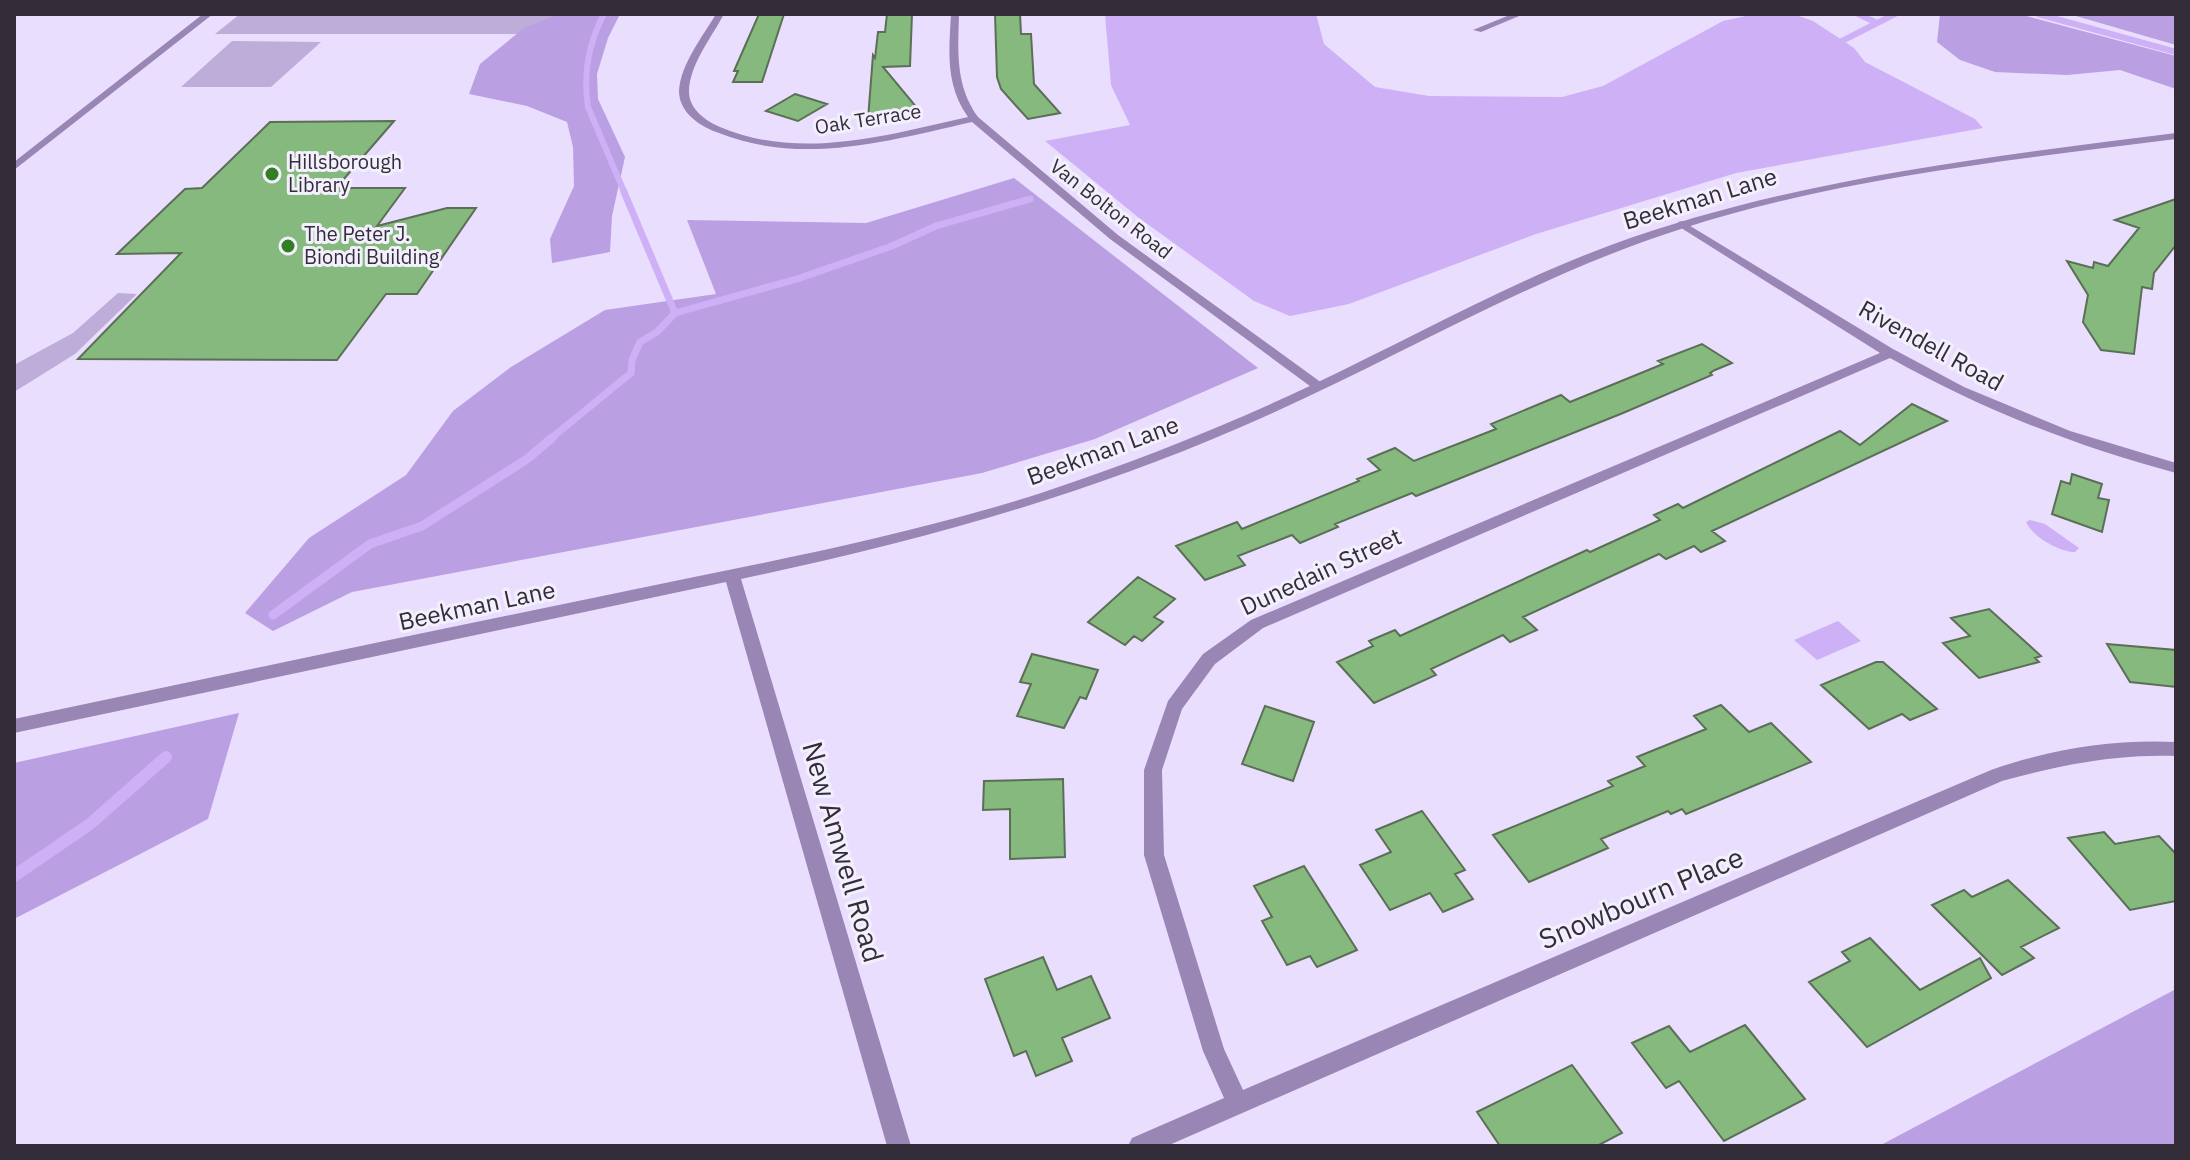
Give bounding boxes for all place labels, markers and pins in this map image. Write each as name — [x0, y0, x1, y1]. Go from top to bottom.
place label: Hillsborough Library — [288, 148, 402, 198]
marker: Hillsborough Library — [263, 165, 281, 183]
place label: The Peter J. Biondi Building — [304, 220, 440, 270]
marker: The Peter J. Biondi Building — [279, 237, 297, 255]

